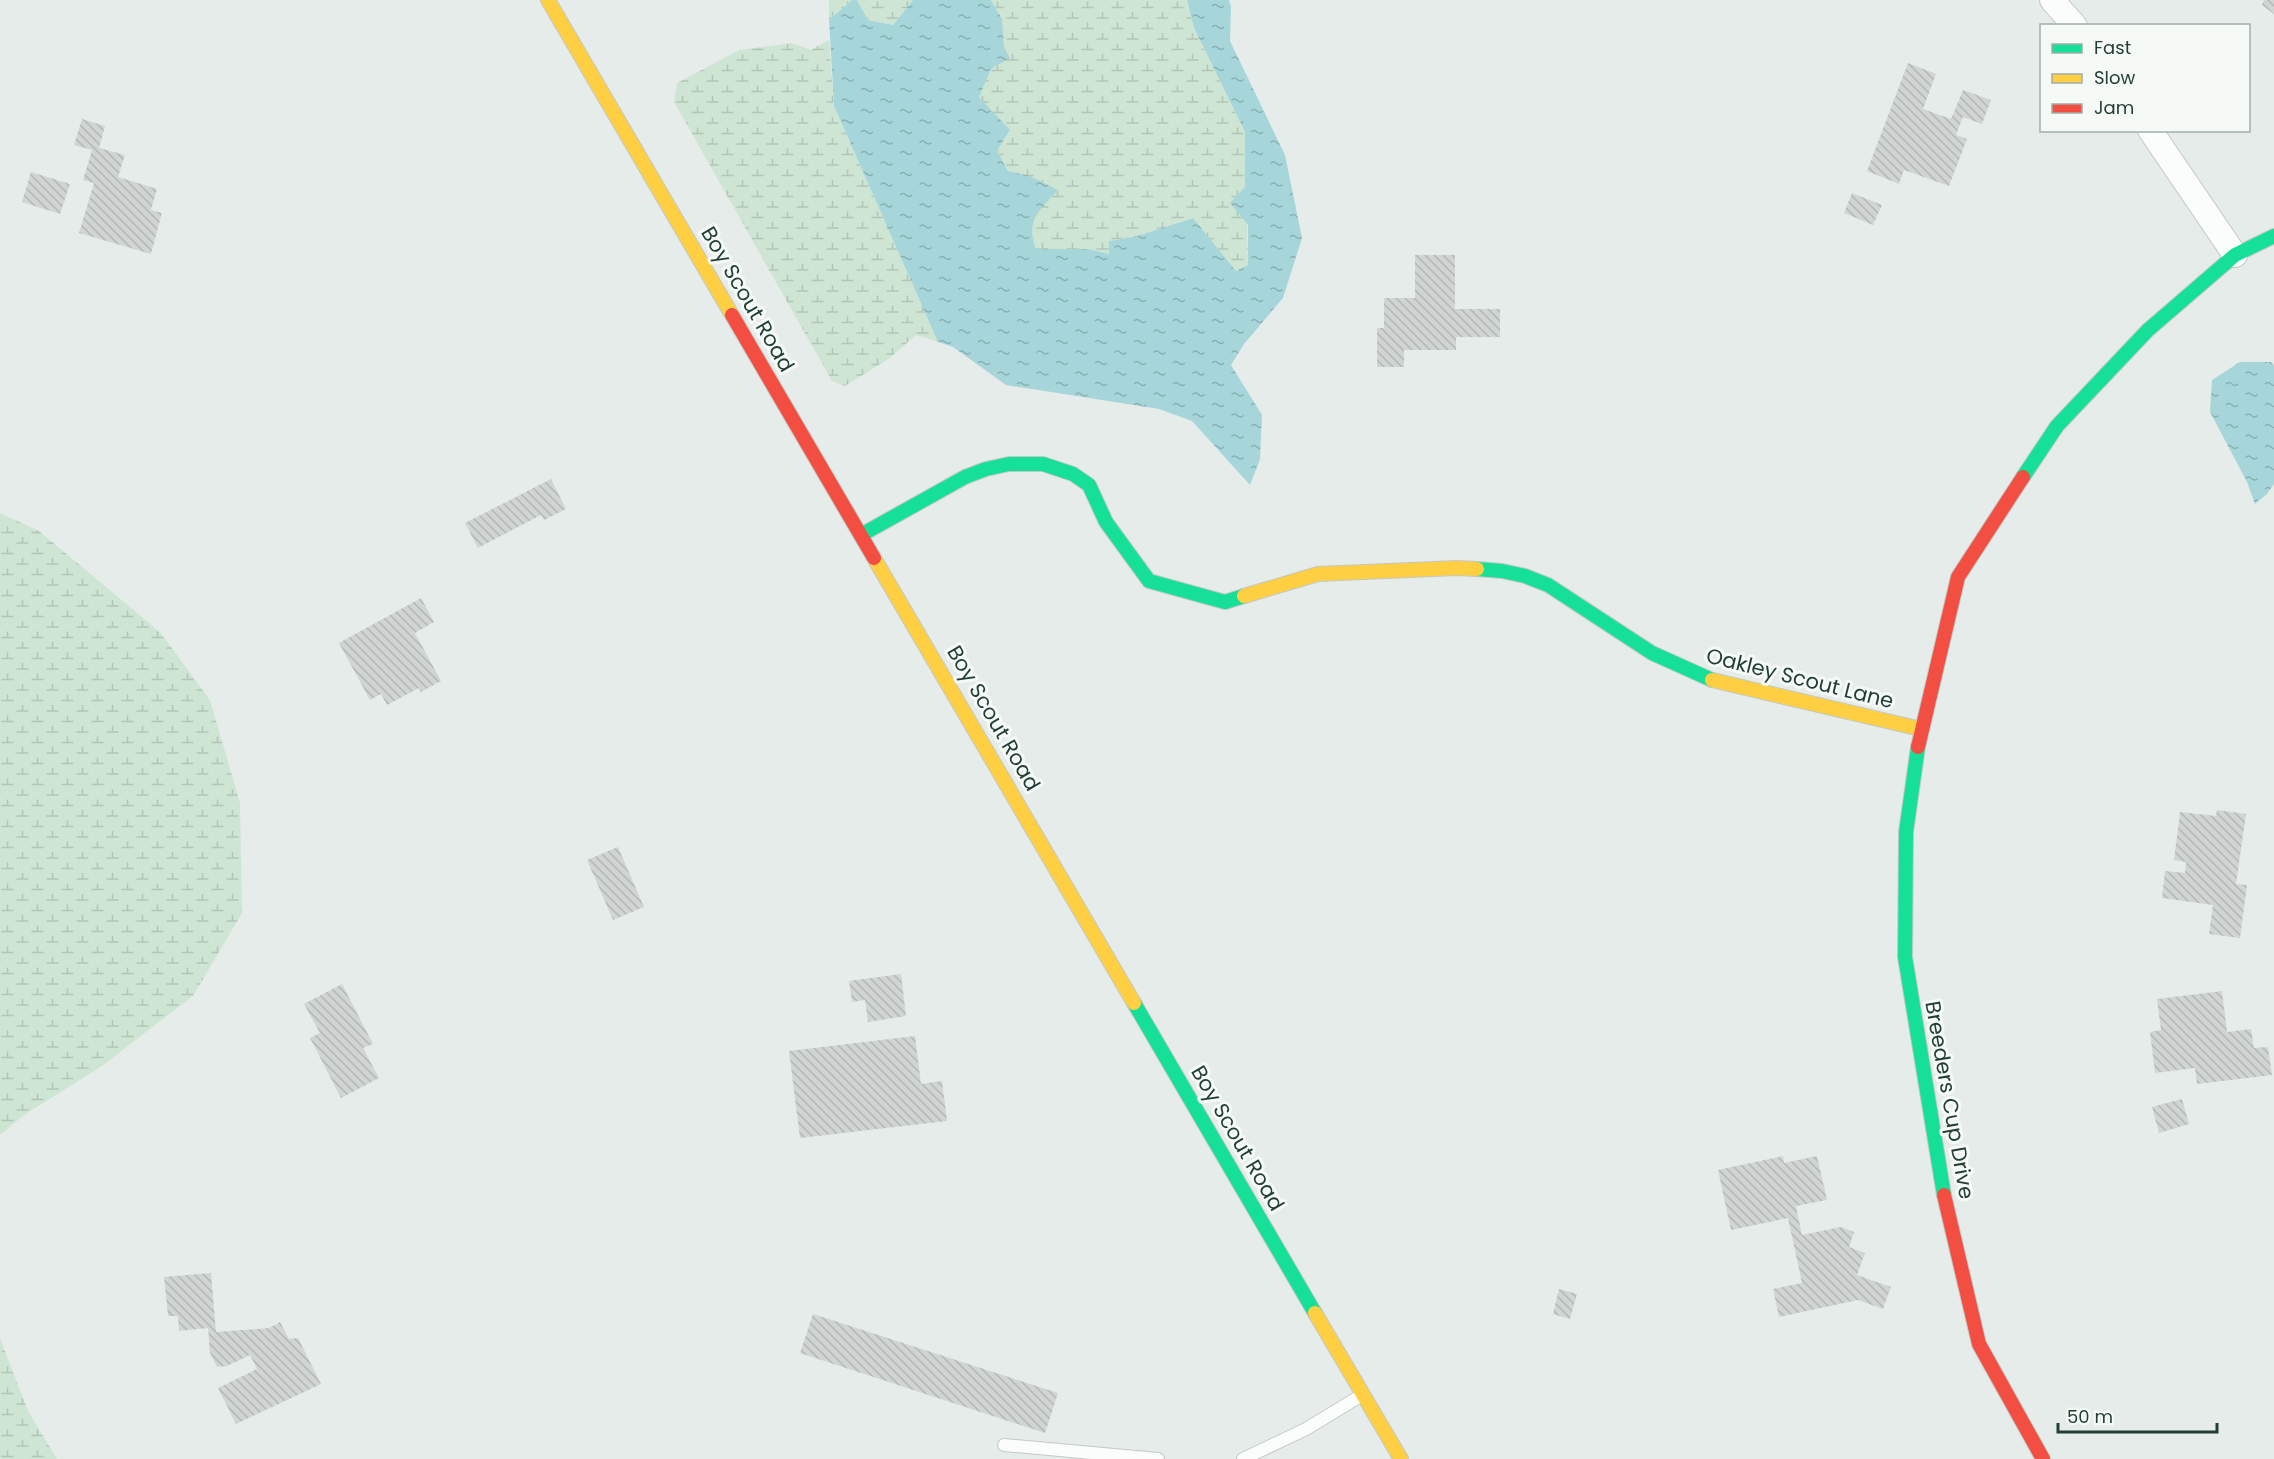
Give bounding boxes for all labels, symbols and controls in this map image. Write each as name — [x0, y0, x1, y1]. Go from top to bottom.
legend — [2040, 24, 2250, 132]
text: Fast — [2094, 35, 2131, 60]
text: Slow — [2094, 65, 2136, 90]
text: Jam — [2094, 95, 2134, 120]
street label: Boy Scout Road — [695, 221, 801, 377]
street label: Boy Scout Road — [941, 640, 1047, 796]
street label: Oakley Scout Lane — [1703, 641, 1897, 715]
street label: Breeders Cup Drive — [1918, 999, 1982, 1201]
street label: Boy Scout Road — [1185, 1060, 1291, 1216]
scale bar — [2058, 1396, 2217, 1434]
text: 50 m — [2067, 1404, 2113, 1429]

